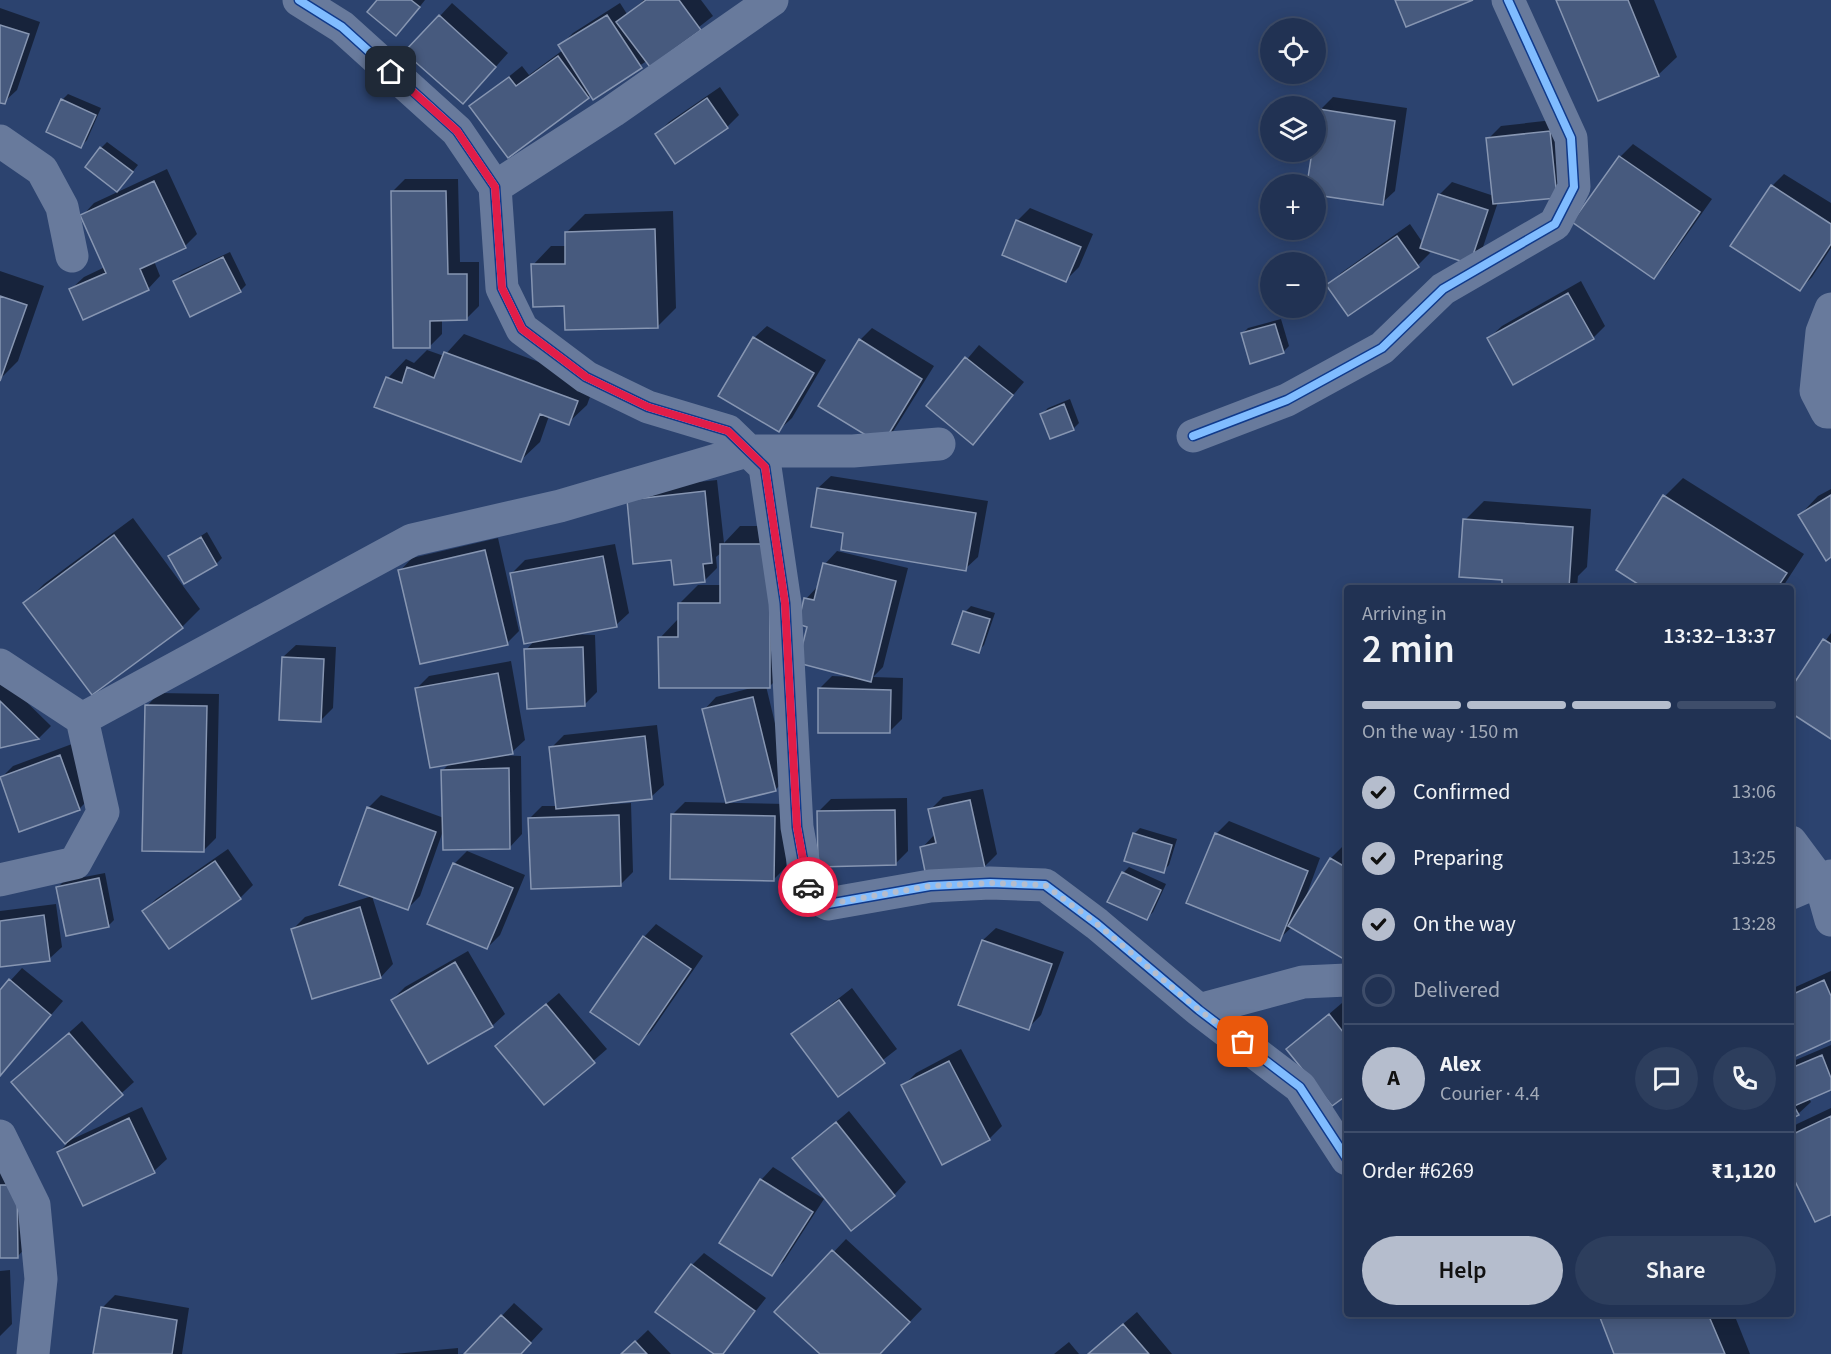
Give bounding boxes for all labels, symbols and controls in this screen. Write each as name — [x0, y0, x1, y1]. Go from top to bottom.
map controls — [1260, 18, 1326, 318]
button: locate — [1260, 18, 1326, 84]
pin — [365, 46, 416, 97]
icon: home — [374, 55, 407, 88]
button: layers — [1260, 96, 1326, 162]
button: + — [1260, 174, 1326, 240]
button: − — [1260, 252, 1326, 318]
text: Arriving in — [1362, 600, 1447, 628]
text: 13:32–13:37 — [1663, 620, 1776, 652]
text: 2 min — [1362, 622, 1455, 678]
text: On the way · 150 m — [1362, 718, 1519, 746]
icon: check — [1362, 776, 1395, 809]
text: Confirmed — [1413, 776, 1510, 808]
text: 13:06 — [1731, 778, 1776, 806]
icon: check — [1362, 842, 1395, 875]
text: Preparing — [1413, 842, 1503, 874]
text: 13:25 — [1731, 844, 1776, 872]
courier — [778, 857, 838, 917]
icon: car — [792, 871, 825, 904]
icon: check — [1362, 908, 1395, 941]
text: On the way — [1413, 908, 1516, 940]
text: 13:28 — [1731, 910, 1776, 938]
text: Delivered — [1413, 974, 1500, 1006]
pin — [1217, 1016, 1268, 1067]
icon: bag — [1226, 1025, 1259, 1058]
button: chat — [1635, 1047, 1698, 1110]
button: phone — [1713, 1047, 1776, 1110]
text: Alex — [1440, 1048, 1481, 1080]
text: A — [1387, 1062, 1400, 1094]
text: Courier · 4.4 — [1440, 1080, 1540, 1108]
text: Order #6269 — [1362, 1155, 1474, 1187]
text: ₹1,120 — [1711, 1155, 1776, 1187]
button: Help — [1362, 1236, 1563, 1305]
button: Share — [1575, 1236, 1776, 1305]

